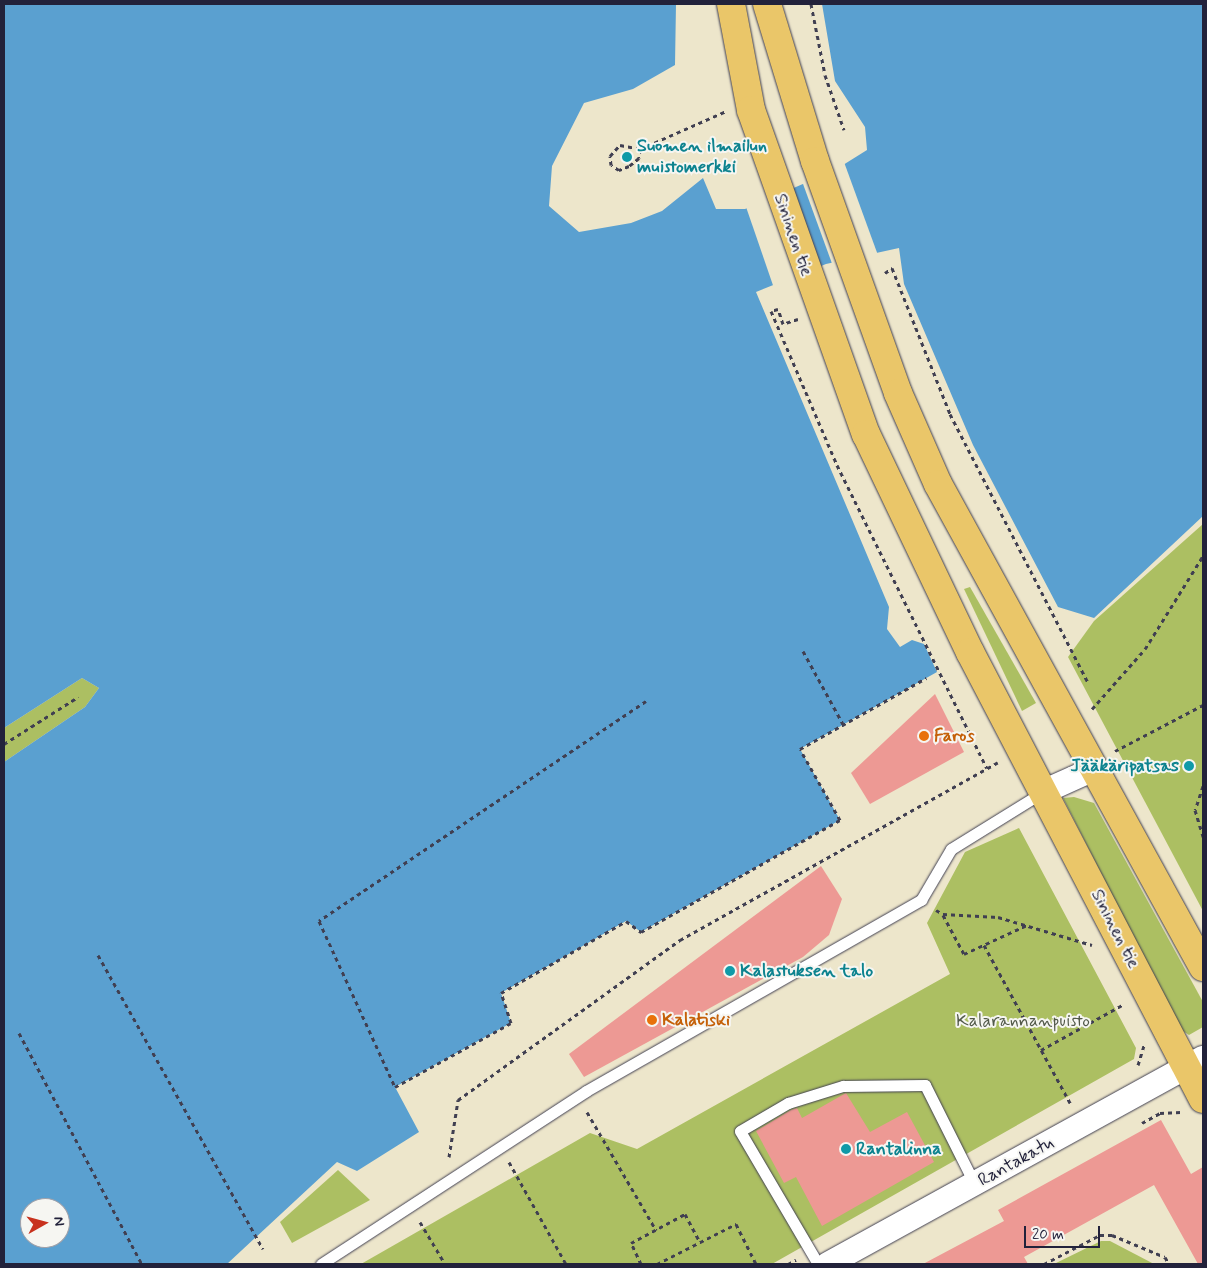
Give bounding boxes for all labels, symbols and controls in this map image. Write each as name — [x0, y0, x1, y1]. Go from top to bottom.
place label: Suomen ilmailun muistomerkki — [637, 136, 767, 178]
marker: Suomen ilmailun muistomerkki — [621, 151, 633, 163]
street label: Sininen tie — [769, 191, 817, 279]
place label: Faros — [934, 725, 974, 747]
marker: Faros — [918, 730, 930, 742]
place label: Jääkäripatsas — [1070, 755, 1179, 777]
marker: Jääkäripatsas — [1183, 760, 1195, 772]
street label: Sininen tie — [1086, 886, 1144, 972]
place label: Kalastuksen talo — [740, 960, 871, 982]
marker: Kalastuksen talo — [724, 965, 736, 977]
place label: Kalatiski — [662, 1009, 730, 1031]
park label: Kalarannanpuisto — [956, 1010, 1090, 1032]
marker: Kalatiski — [646, 1014, 658, 1026]
street label: Rantakatu — [974, 1132, 1058, 1192]
place label: Rantalinna — [856, 1138, 942, 1160]
marker: Rantalinna — [840, 1143, 852, 1155]
north arrow — [20, 1198, 70, 1248]
text: N — [49, 1216, 68, 1227]
scale bar — [1027, 1216, 1103, 1248]
text: 20 m — [1032, 1225, 1064, 1245]

